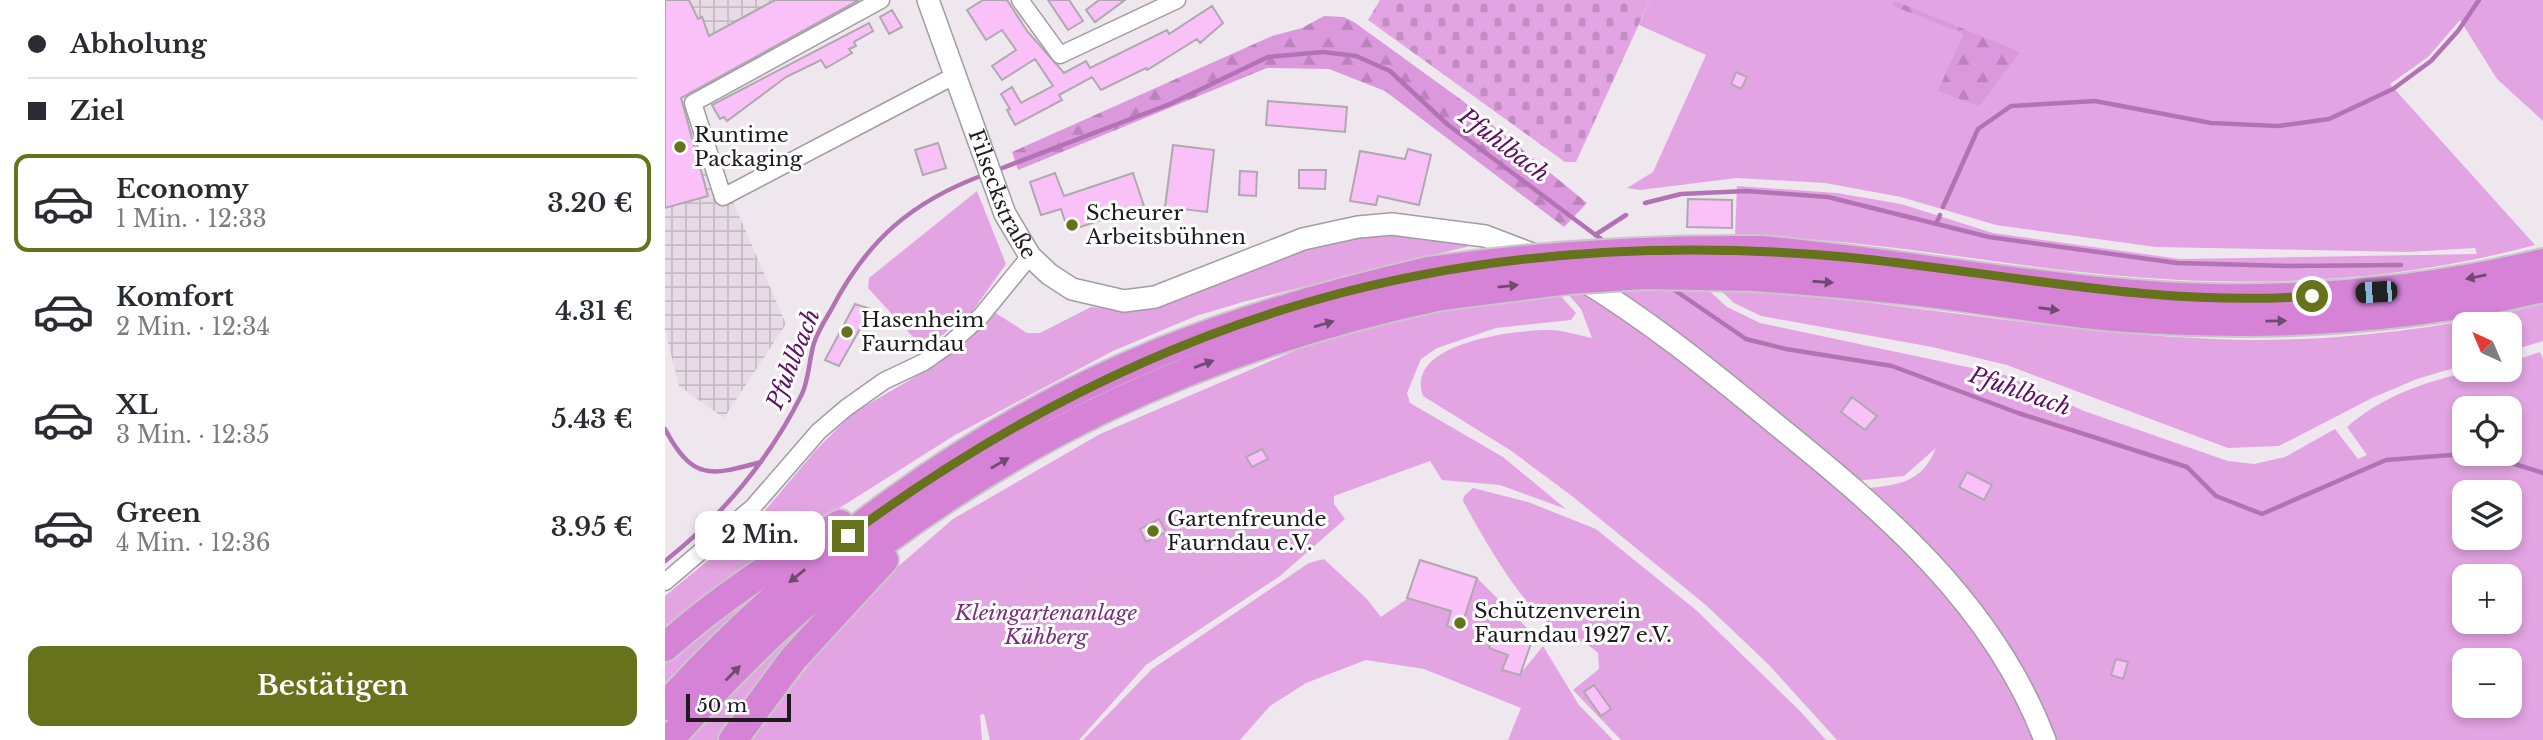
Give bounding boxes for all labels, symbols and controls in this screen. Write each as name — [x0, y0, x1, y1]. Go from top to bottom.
text: Abholung — [70, 28, 207, 60]
text: Ziel — [70, 95, 125, 127]
water label: Pfuhlbach — [1453, 101, 1555, 188]
place label: Runtime Packaging — [694, 122, 803, 172]
street label: Filseckstraße — [963, 126, 1042, 264]
marker: Runtime Packaging — [672, 139, 688, 155]
icon: car — [32, 172, 95, 235]
text: Economy — [116, 173, 249, 205]
text: 3.20 € — [547, 187, 633, 219]
place label: Scheurer Arbeitsbühnen — [1085, 200, 1246, 250]
text: 1 Min. · 12:33 — [116, 205, 267, 233]
marker: Scheurer Arbeitsbühnen — [1064, 217, 1080, 233]
one-way arrow — [2465, 272, 2487, 283]
one-way arrow — [1812, 277, 1834, 288]
icon: car — [32, 280, 95, 343]
route start — [2296, 280, 2328, 312]
car — [2355, 280, 2398, 304]
text: Komfort — [116, 281, 234, 313]
one-way arrow — [1498, 281, 1520, 292]
text: 4.31 € — [555, 295, 633, 327]
one-way arrow — [2038, 303, 2060, 314]
water label: Pfuhlbach — [760, 305, 826, 414]
place label: Hasenheim Faurndau — [861, 307, 985, 357]
north arrow — [2452, 312, 2522, 382]
map controls — [2452, 312, 2522, 718]
text: 2 Min. · 12:34 — [116, 313, 270, 341]
one-way arrow — [2265, 316, 2287, 327]
one-way arrow — [1314, 318, 1335, 328]
marker: Hasenheim Faurndau — [839, 324, 855, 340]
one-way arrow — [1194, 358, 1215, 369]
water label: Pfuhlbach — [1965, 360, 2075, 421]
icon: car — [32, 388, 95, 451]
text: XL — [116, 389, 158, 421]
button: locate — [2452, 396, 2522, 466]
text: 5.43 € — [551, 403, 633, 435]
text: 3 Min. · 12:35 — [116, 421, 270, 449]
one-way arrow — [990, 457, 1009, 469]
button: layers — [2452, 480, 2522, 550]
icon: car — [32, 496, 95, 559]
text: Green — [116, 497, 201, 529]
place label: Gartenfreunde Faurndau e.V. — [1167, 506, 1327, 556]
text: 3.95 € — [551, 511, 633, 543]
callout: 2 Min. — [694, 512, 823, 560]
route end — [832, 520, 864, 552]
text: 2 Min. — [721, 521, 799, 549]
marker: Gartenfreunde Faurndau e.V. — [1145, 523, 1161, 539]
text: 4 Min. · 12:36 — [116, 529, 271, 557]
button: + — [2452, 564, 2522, 634]
one-way arrow — [789, 569, 807, 584]
place label: Schützenverein Faurndau 1927 e.V. — [1474, 598, 1672, 648]
park label: Kleingartenanlage Kühberg — [954, 600, 1138, 650]
marker: Schützenverein Faurndau 1927 e.V. — [1452, 615, 1468, 631]
button: Bestätigen — [28, 646, 637, 726]
button: − — [2452, 648, 2522, 718]
one-way arrow — [724, 664, 741, 681]
scale bar — [686, 691, 791, 723]
text: 50 m — [697, 694, 747, 717]

